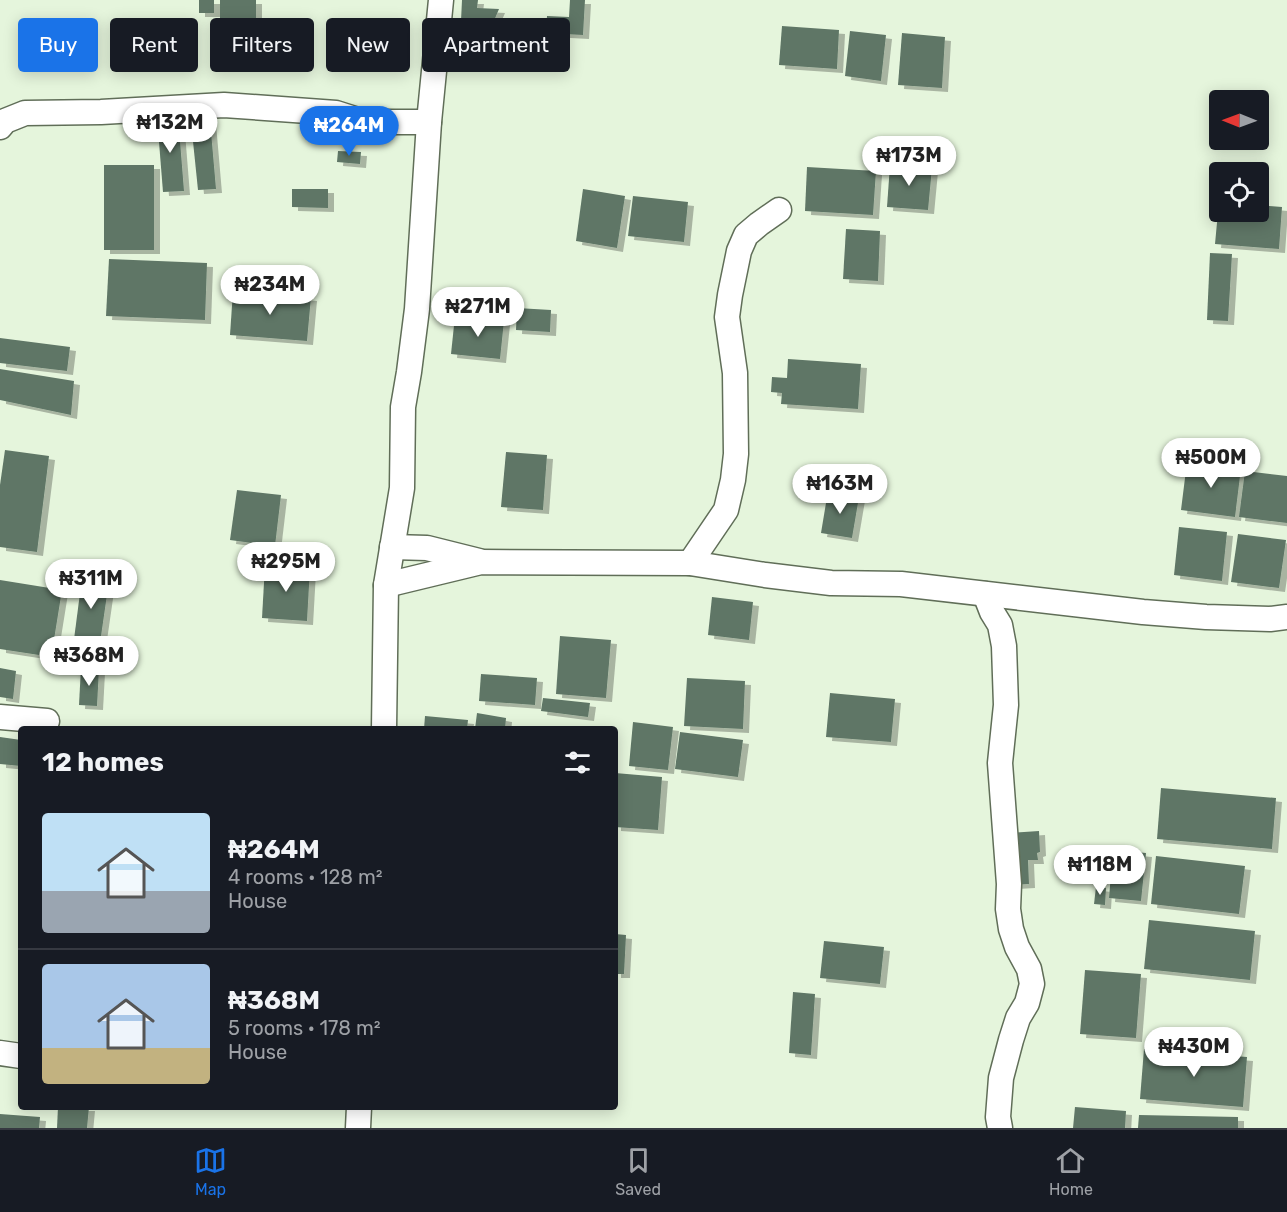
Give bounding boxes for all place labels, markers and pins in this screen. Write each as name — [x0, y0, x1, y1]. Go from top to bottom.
pin: ₦132M — [128, 103, 212, 154]
pin: ₦264M — [307, 106, 391, 157]
pin: ₦173M — [867, 136, 951, 187]
pin: ₦234M — [228, 265, 312, 316]
pin: ₦271M — [436, 287, 520, 338]
pin: ₦500M — [1169, 438, 1253, 489]
pin: ₦163M — [798, 464, 882, 515]
pin: ₦295M — [244, 542, 328, 593]
pin: ₦311M — [49, 559, 133, 610]
pin: ₦368M — [47, 636, 131, 687]
pin: ₦118M — [1058, 845, 1142, 896]
pin: ₦430M — [1152, 1027, 1236, 1078]

